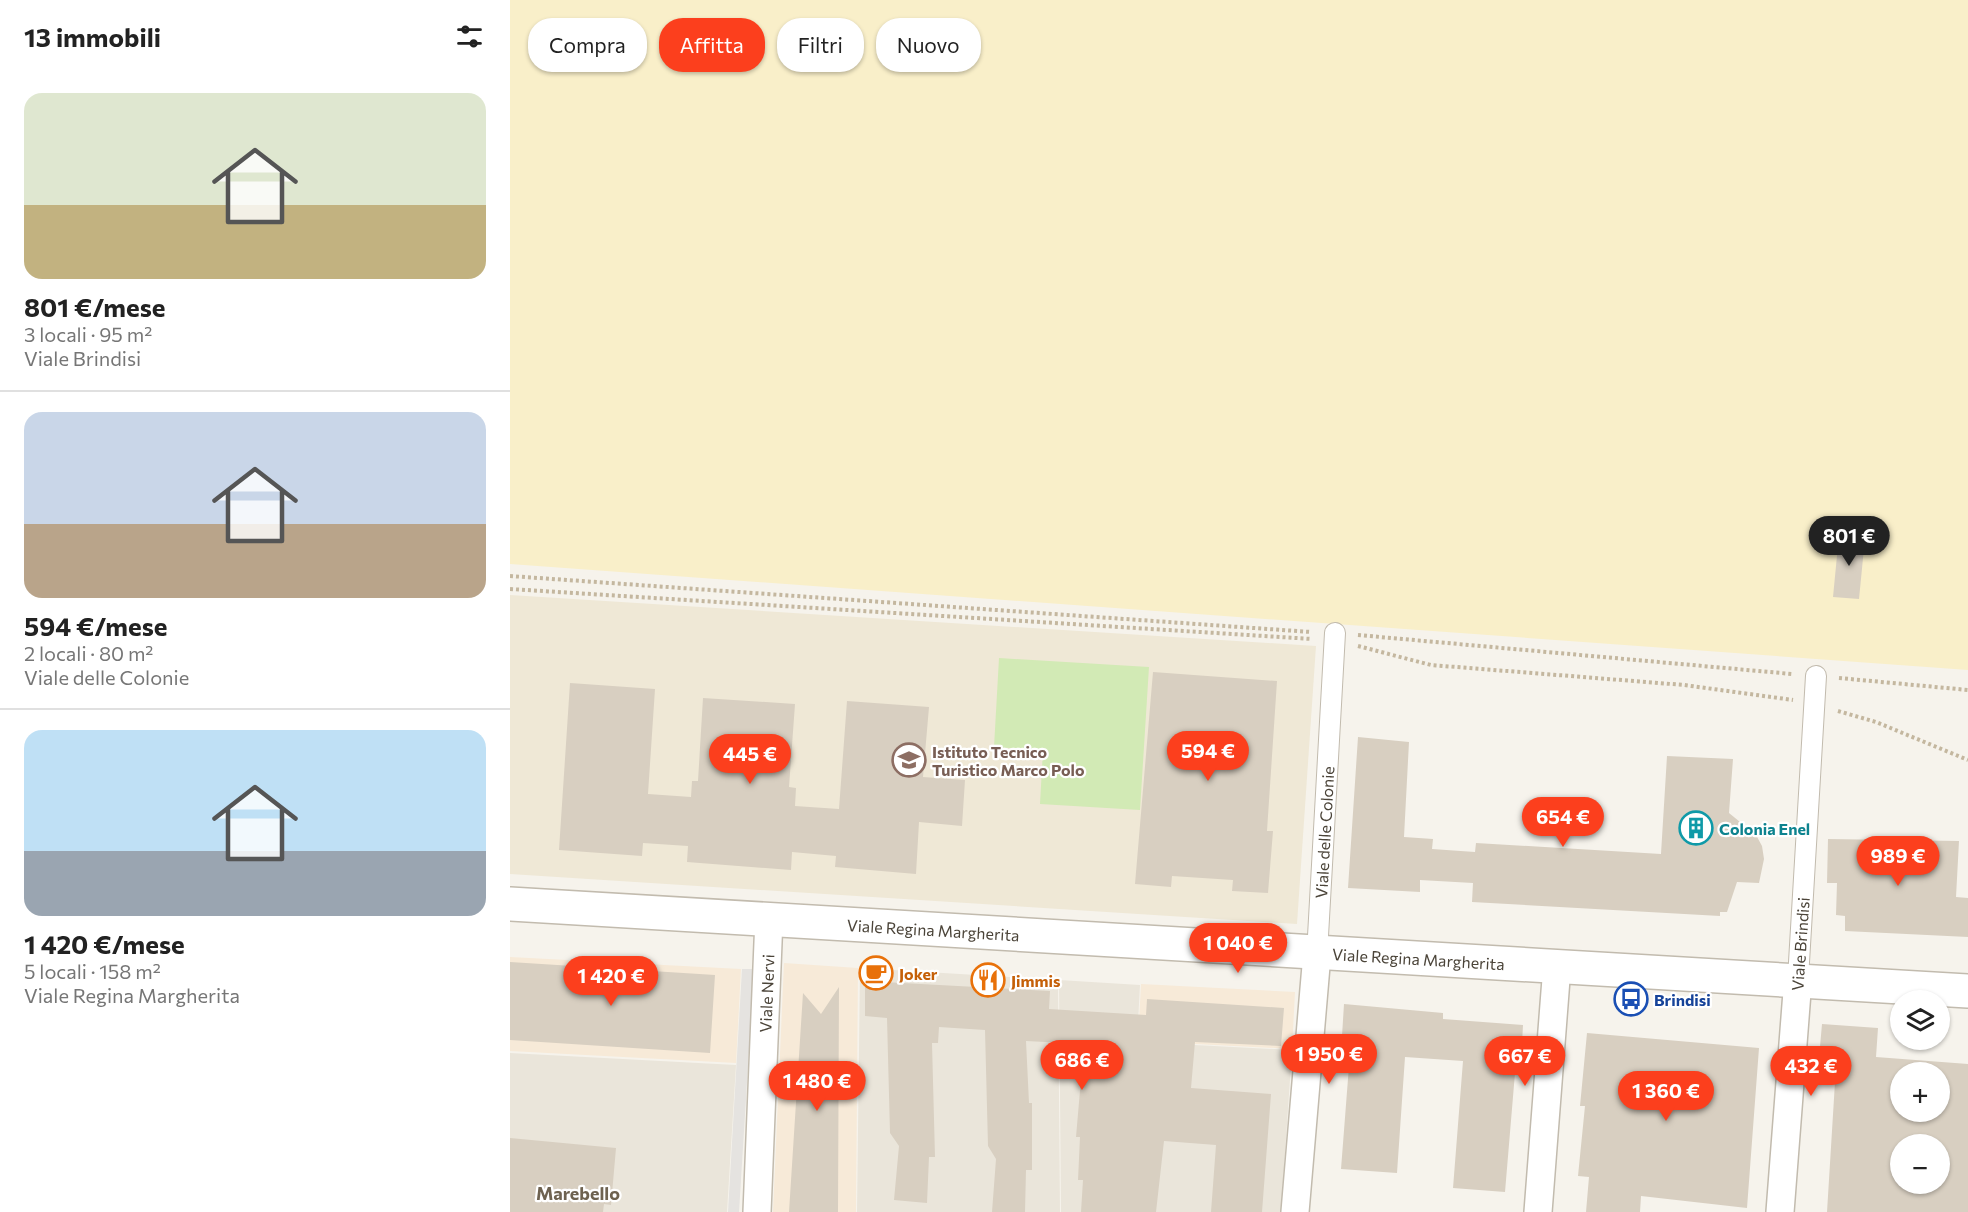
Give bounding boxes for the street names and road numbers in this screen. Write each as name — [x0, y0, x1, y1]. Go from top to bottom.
street label: Viale delle Colonie — [1311, 766, 1337, 899]
street label: Viale Brindisi — [1787, 897, 1813, 991]
street label: Viale Regina Margherita — [846, 915, 1020, 944]
street label: Viale Regina Margherita — [1332, 944, 1505, 973]
street label: Viale Nervi — [755, 954, 777, 1033]

